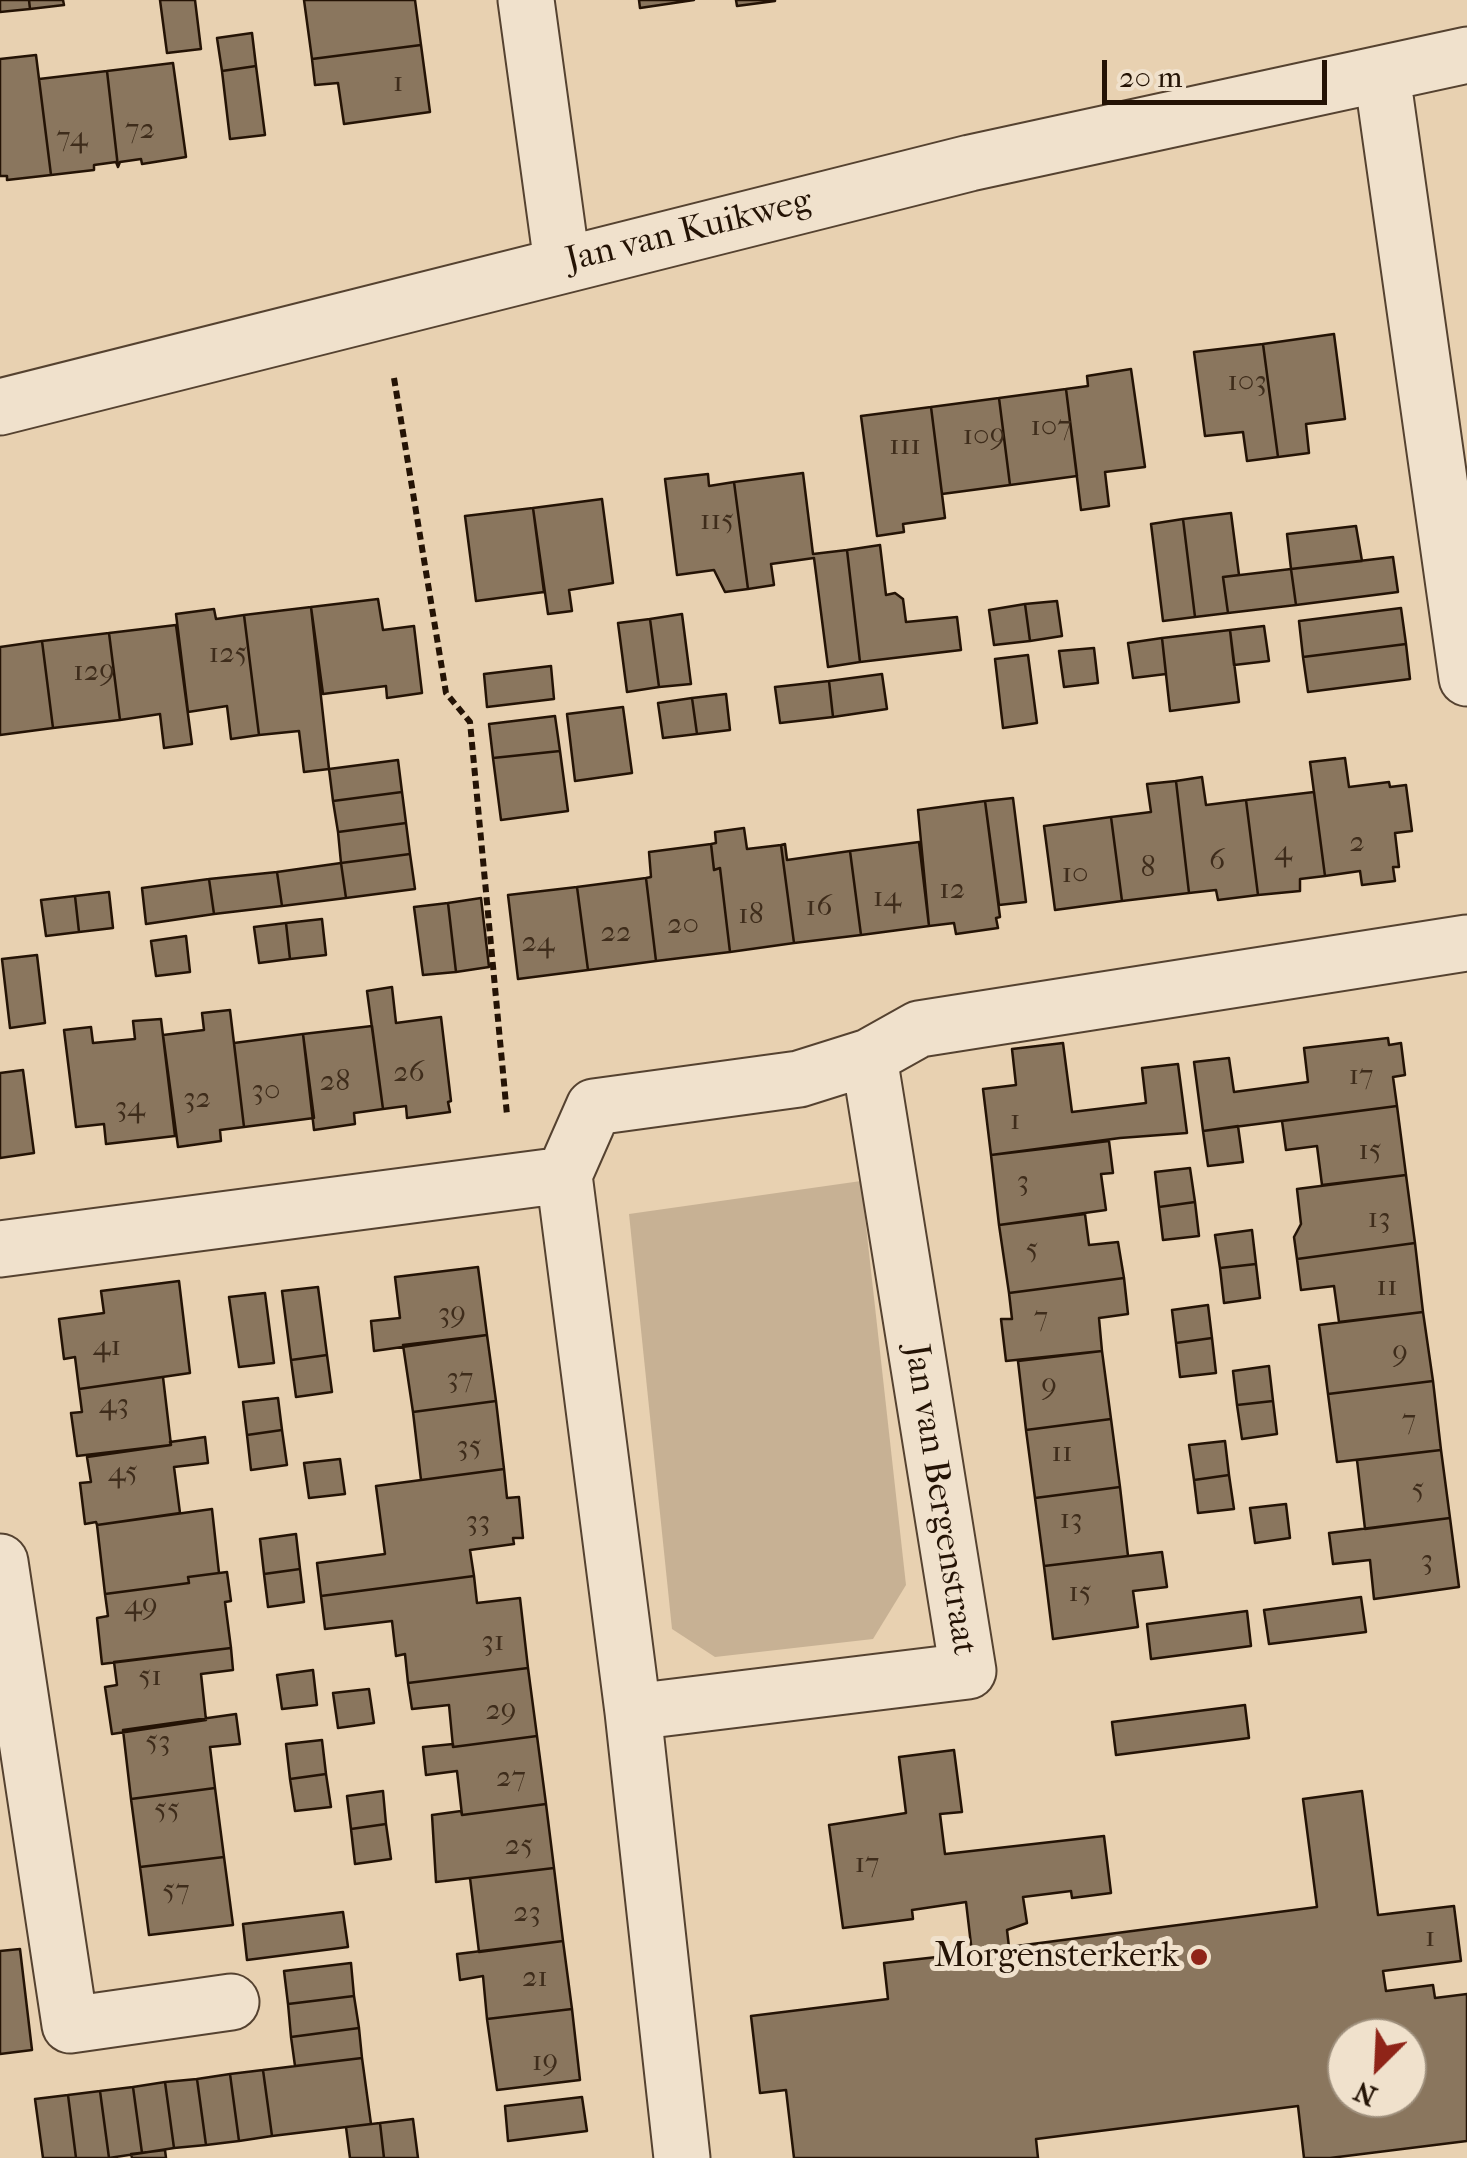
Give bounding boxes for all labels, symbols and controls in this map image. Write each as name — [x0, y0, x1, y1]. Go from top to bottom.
scale bar — [1107, 40, 1332, 102]
text: 20 m — [1119, 60, 1182, 95]
house number: 1 — [393, 66, 403, 102]
house number: 72 — [125, 113, 155, 149]
house number: 74 — [56, 121, 88, 157]
street label: Jan van Kuikweg — [562, 181, 816, 283]
house number: 103 — [1227, 365, 1267, 401]
house number: 107 — [1030, 410, 1072, 446]
house number: 109 — [963, 419, 1005, 455]
house number: 111 — [889, 429, 921, 465]
house number: 115 — [700, 504, 734, 540]
house number: 125 — [208, 637, 248, 673]
house number: 129 — [73, 655, 115, 691]
house number: 2 — [1349, 826, 1365, 862]
house number: 4 — [1274, 835, 1292, 871]
house number: 6 — [1209, 844, 1225, 880]
house number: 8 — [1140, 851, 1156, 887]
house number: 10 — [1061, 857, 1089, 893]
house number: 12 — [939, 873, 965, 909]
house number: 14 — [873, 881, 901, 917]
house number: 16 — [806, 890, 832, 926]
house number: 18 — [738, 898, 764, 934]
house number: 20 — [667, 908, 699, 944]
house number: 22 — [601, 916, 631, 952]
house number: 24 — [521, 926, 555, 962]
house number: 26 — [393, 1056, 425, 1092]
house number: 17 — [1348, 1059, 1374, 1095]
house number: 28 — [320, 1065, 350, 1101]
house number: 30 — [252, 1074, 280, 1110]
house number: 32 — [183, 1082, 211, 1118]
house number: 34 — [115, 1091, 145, 1127]
house number: 1 — [1010, 1104, 1020, 1140]
house number: 15 — [1358, 1134, 1382, 1170]
house number: 3 — [1017, 1165, 1029, 1201]
house number: 13 — [1367, 1202, 1391, 1238]
house number: 5 — [1026, 1233, 1038, 1269]
house number: 11 — [1376, 1270, 1398, 1306]
house number: 39 — [438, 1297, 466, 1333]
house number: 7 — [1034, 1301, 1048, 1337]
house number: 41 — [93, 1330, 121, 1366]
house number: 9 — [1392, 1336, 1408, 1372]
street label: Jan van Bergenstraat — [894, 1342, 984, 1658]
house number: 37 — [447, 1362, 473, 1398]
house number: 9 — [1041, 1369, 1057, 1405]
house number: 43 — [99, 1388, 129, 1424]
house number: 7 — [1402, 1404, 1416, 1440]
house number: 35 — [456, 1430, 482, 1466]
house number: 11 — [1051, 1436, 1073, 1472]
house number: 45 — [108, 1456, 138, 1492]
house number: 5 — [1412, 1473, 1424, 1509]
house number: 13 — [1059, 1503, 1083, 1539]
house number: 33 — [466, 1505, 490, 1541]
house number: 3 — [1421, 1544, 1433, 1580]
house number: 15 — [1068, 1576, 1092, 1612]
house number: 49 — [124, 1589, 158, 1625]
house number: 31 — [481, 1625, 505, 1661]
house number: 51 — [138, 1660, 162, 1696]
house number: 29 — [485, 1694, 517, 1730]
house number: 53 — [145, 1725, 171, 1761]
house number: 27 — [496, 1761, 526, 1797]
house number: 55 — [154, 1793, 180, 1829]
house number: 25 — [505, 1829, 533, 1865]
house number: 17 — [854, 1847, 880, 1883]
house number: 57 — [162, 1874, 190, 1910]
house number: 23 — [513, 1896, 541, 1932]
house number: 1 — [1425, 1921, 1435, 1957]
place label: Morgensterkerk — [934, 1936, 1179, 1978]
marker: Morgensterkerk — [1188, 1946, 1210, 1968]
house number: 21 — [522, 1961, 548, 1997]
north arrow — [1327, 2018, 1427, 2118]
house number: 19 — [532, 2045, 558, 2081]
text: N — [1349, 2075, 1382, 2113]

